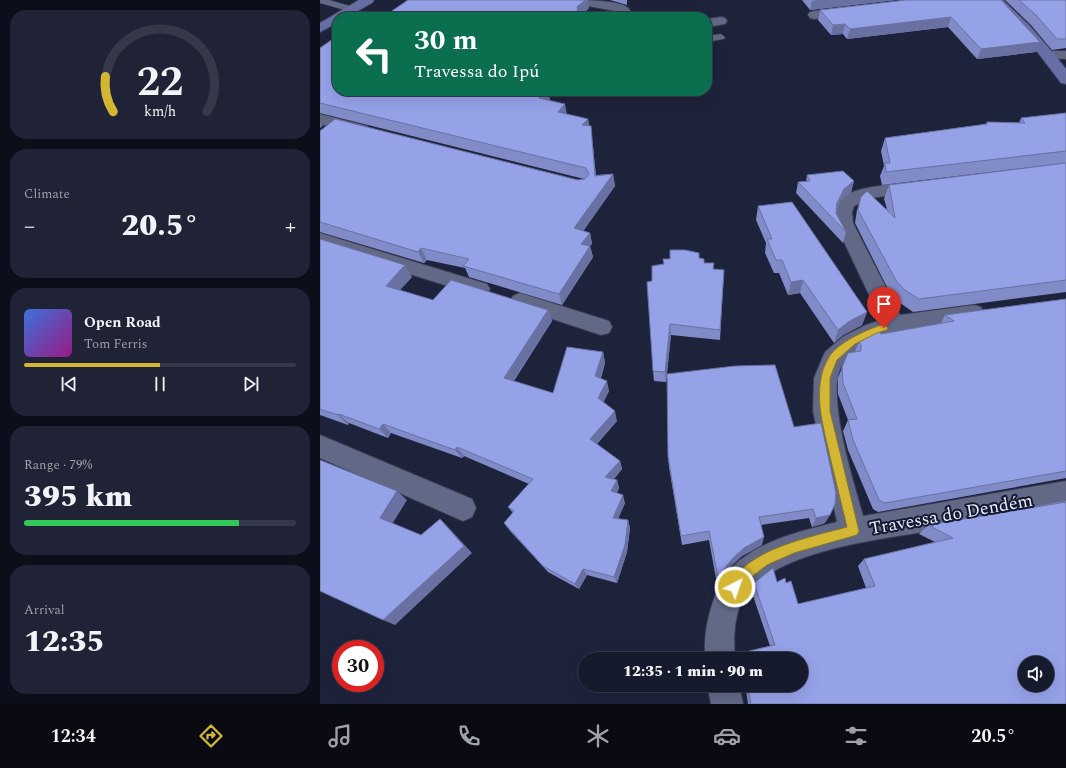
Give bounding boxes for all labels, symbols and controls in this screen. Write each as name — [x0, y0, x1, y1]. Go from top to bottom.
text: 30 m — [414, 19, 478, 62]
icon: left — [348, 28, 400, 80]
text: 22 — [137, 51, 183, 114]
text: Travessa do Ipú — [414, 58, 539, 85]
text: km/h — [144, 101, 176, 123]
text: Climate — [24, 184, 70, 204]
text: 20.5° — [121, 203, 199, 249]
text: − — [24, 210, 35, 243]
text: + — [285, 210, 296, 243]
pin — [867, 287, 901, 328]
icon: arrive — [873, 293, 895, 315]
text: Open Road — [84, 311, 161, 334]
text: Tom Ferris — [84, 334, 147, 354]
icon: previous — [58, 373, 80, 395]
icon: pause — [149, 373, 171, 395]
icon: next — [240, 373, 262, 395]
text: Range · 79% — [24, 455, 92, 475]
text: 395 km — [24, 474, 132, 520]
street label: Travessa do Dendém — [867, 487, 1035, 542]
position arrow — [714, 566, 756, 608]
text: Arrival — [24, 600, 65, 620]
text: 12:35 — [24, 619, 104, 665]
speed limit sign: 30 — [332, 640, 384, 692]
map controls — [1018, 656, 1054, 692]
button: sound — [1018, 656, 1054, 692]
text: 12:35 · 1 min · 90 m — [623, 660, 763, 683]
icon: directions — [197, 722, 225, 750]
icon: music — [326, 722, 354, 750]
icon: phone — [455, 722, 483, 750]
icon: climate — [584, 722, 612, 750]
icon: car — [713, 722, 741, 750]
icon: filters — [842, 722, 870, 750]
text: 12:34 — [51, 723, 96, 750]
text: 20.5° — [971, 723, 1015, 750]

